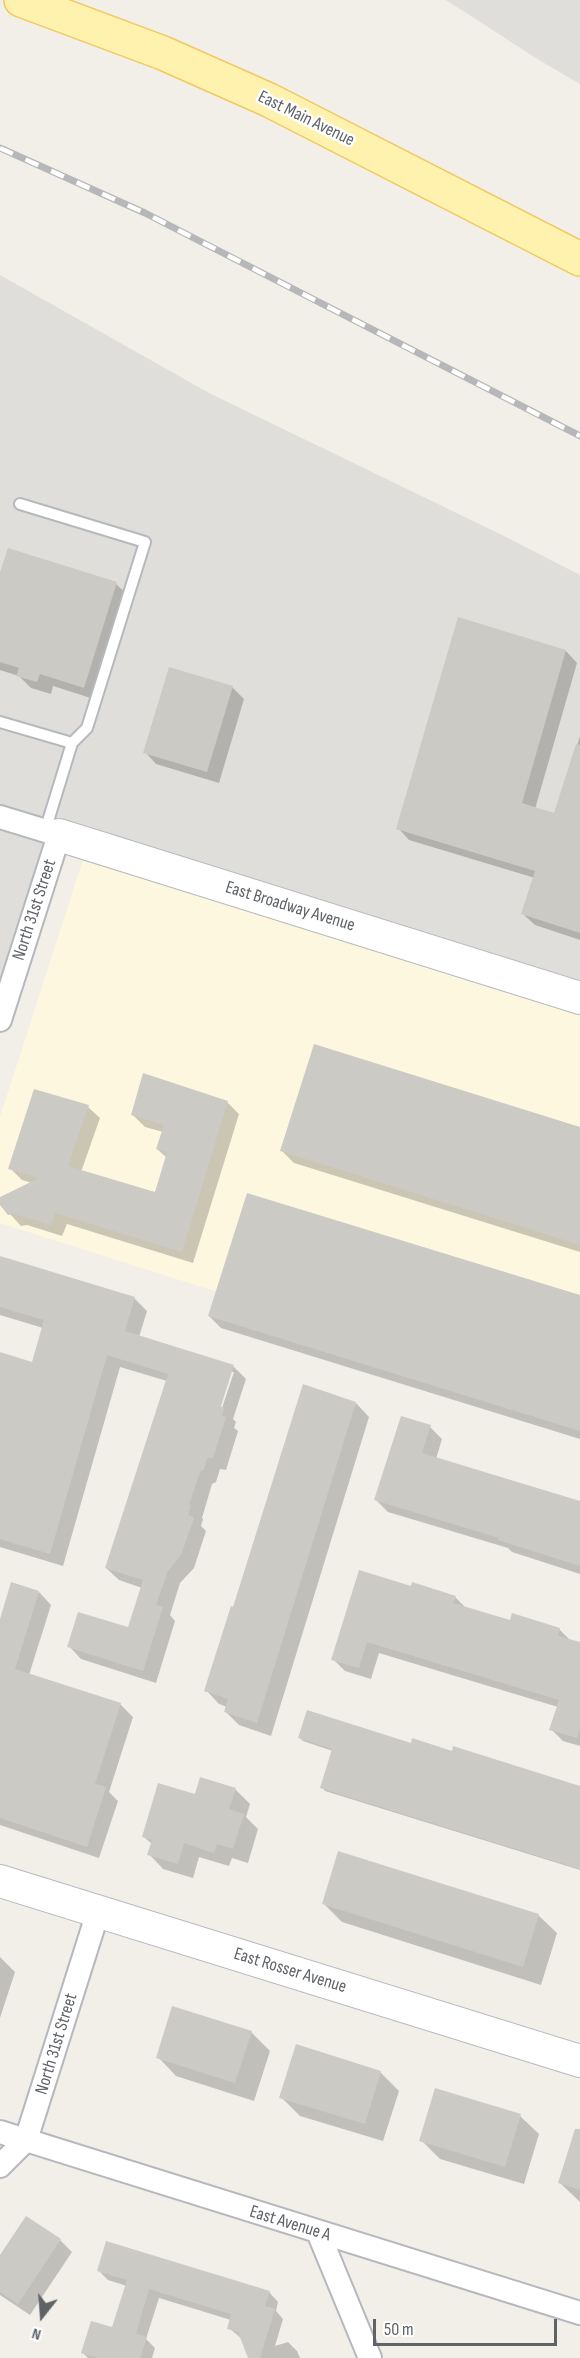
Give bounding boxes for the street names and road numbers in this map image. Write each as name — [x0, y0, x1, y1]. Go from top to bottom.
street label: East Main Avenue — [254, 86, 358, 152]
street label: North 31st Street — [9, 857, 61, 963]
street label: East Broadway Avenue — [223, 877, 357, 937]
street label: East Rosser Avenue — [231, 1944, 349, 1998]
street label: North 31st Street — [31, 1991, 83, 2097]
street label: East Avenue A — [247, 2201, 333, 2247]

